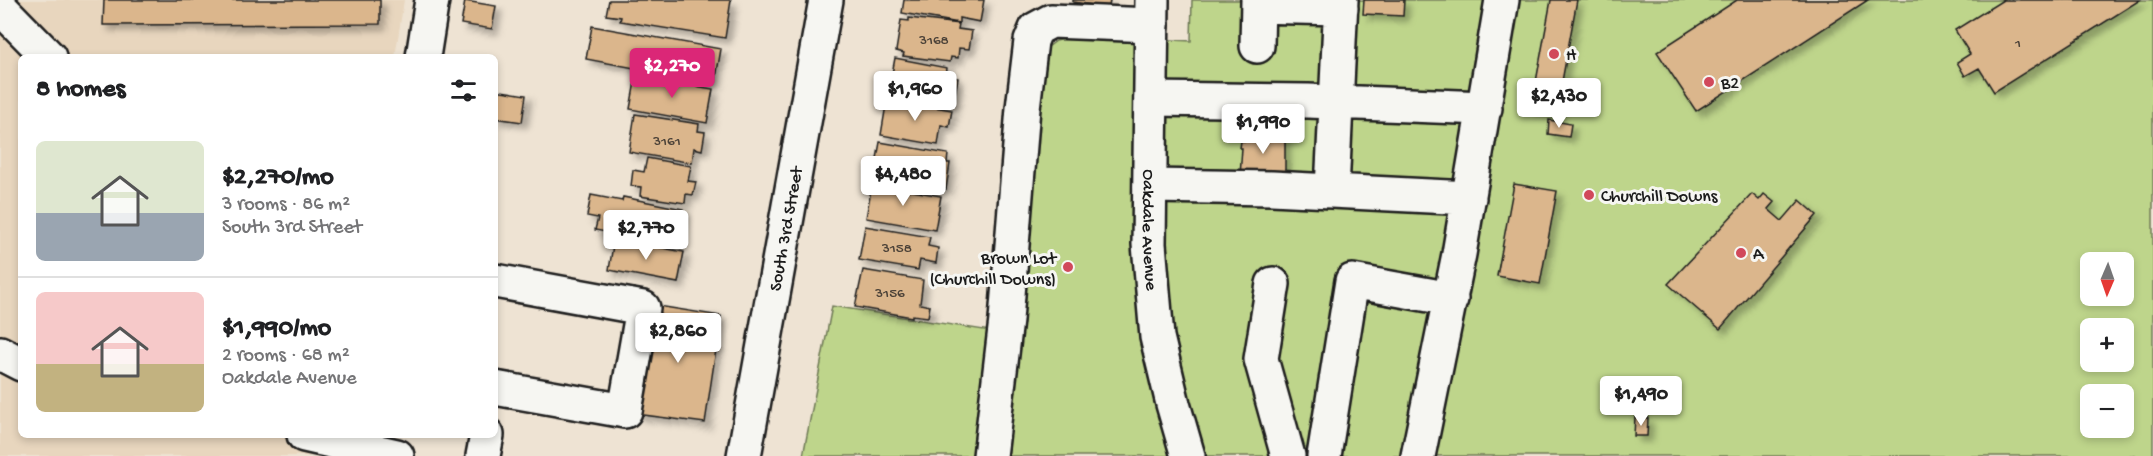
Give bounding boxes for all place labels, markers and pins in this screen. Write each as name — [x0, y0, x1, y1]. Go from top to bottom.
place label: H — [1566, 46, 1577, 67]
marker: H — [1547, 47, 1561, 61]
pin: $2,270 — [623, 48, 721, 99]
pin: $1,960 — [866, 71, 964, 122]
place label: B2 — [1720, 74, 1739, 95]
marker: B2 — [1702, 75, 1716, 89]
pin: $2,430 — [1510, 78, 1608, 129]
pin: $1,990 — [1214, 104, 1312, 155]
pin: $4,480 — [854, 156, 952, 207]
place label: Churchill Downs — [1601, 187, 1719, 208]
marker: Churchill Downs — [1582, 188, 1596, 202]
pin: $2,770 — [597, 210, 695, 261]
place label: A — [1753, 245, 1765, 266]
marker: A — [1734, 246, 1748, 260]
place label: Brown Lot (Churchill Downs) — [929, 249, 1058, 291]
marker: Brown Lot (Churchill Downs) — [1061, 260, 1075, 274]
pin: $2,860 — [629, 313, 727, 364]
pin: $1,490 — [1592, 376, 1690, 427]

